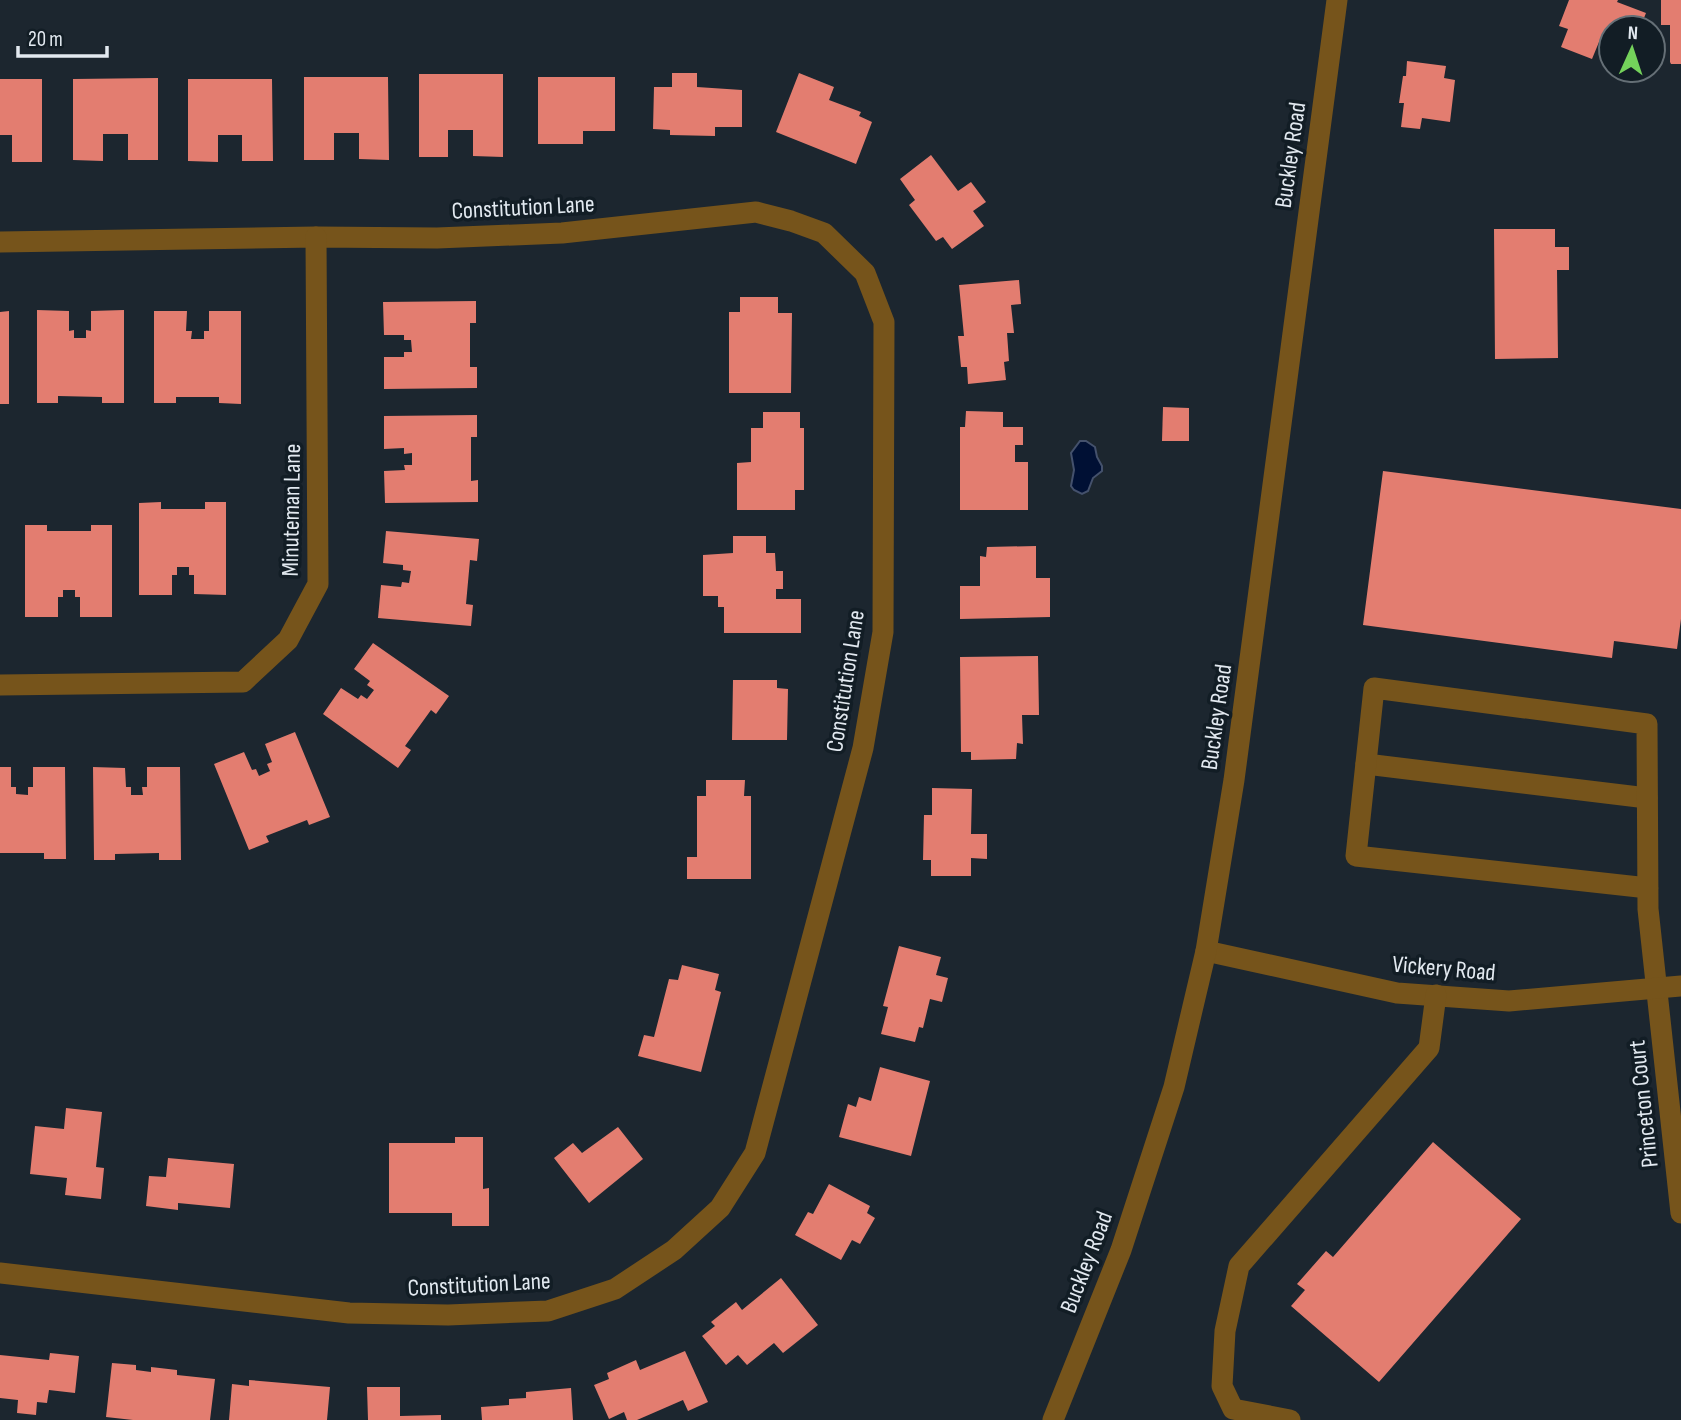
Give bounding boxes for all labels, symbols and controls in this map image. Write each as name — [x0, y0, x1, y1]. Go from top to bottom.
scale bar — [18, 14, 107, 58]
north arrow — [1597, 14, 1667, 84]
text: N — [1627, 22, 1638, 45]
text: 20 m — [28, 27, 63, 52]
street label: Buckley Road — [1269, 100, 1312, 210]
street label: Constitution Lane — [451, 189, 595, 226]
street label: Minuteman Lane — [276, 443, 307, 577]
street label: Constitution Lane — [820, 608, 871, 754]
street label: Buckley Road — [1195, 662, 1238, 772]
street label: Vickery Road — [1391, 950, 1497, 987]
street label: Princeton Court — [1622, 1039, 1665, 1169]
street label: Buckley Road — [1054, 1207, 1119, 1317]
street label: Constitution Lane — [407, 1266, 551, 1303]

